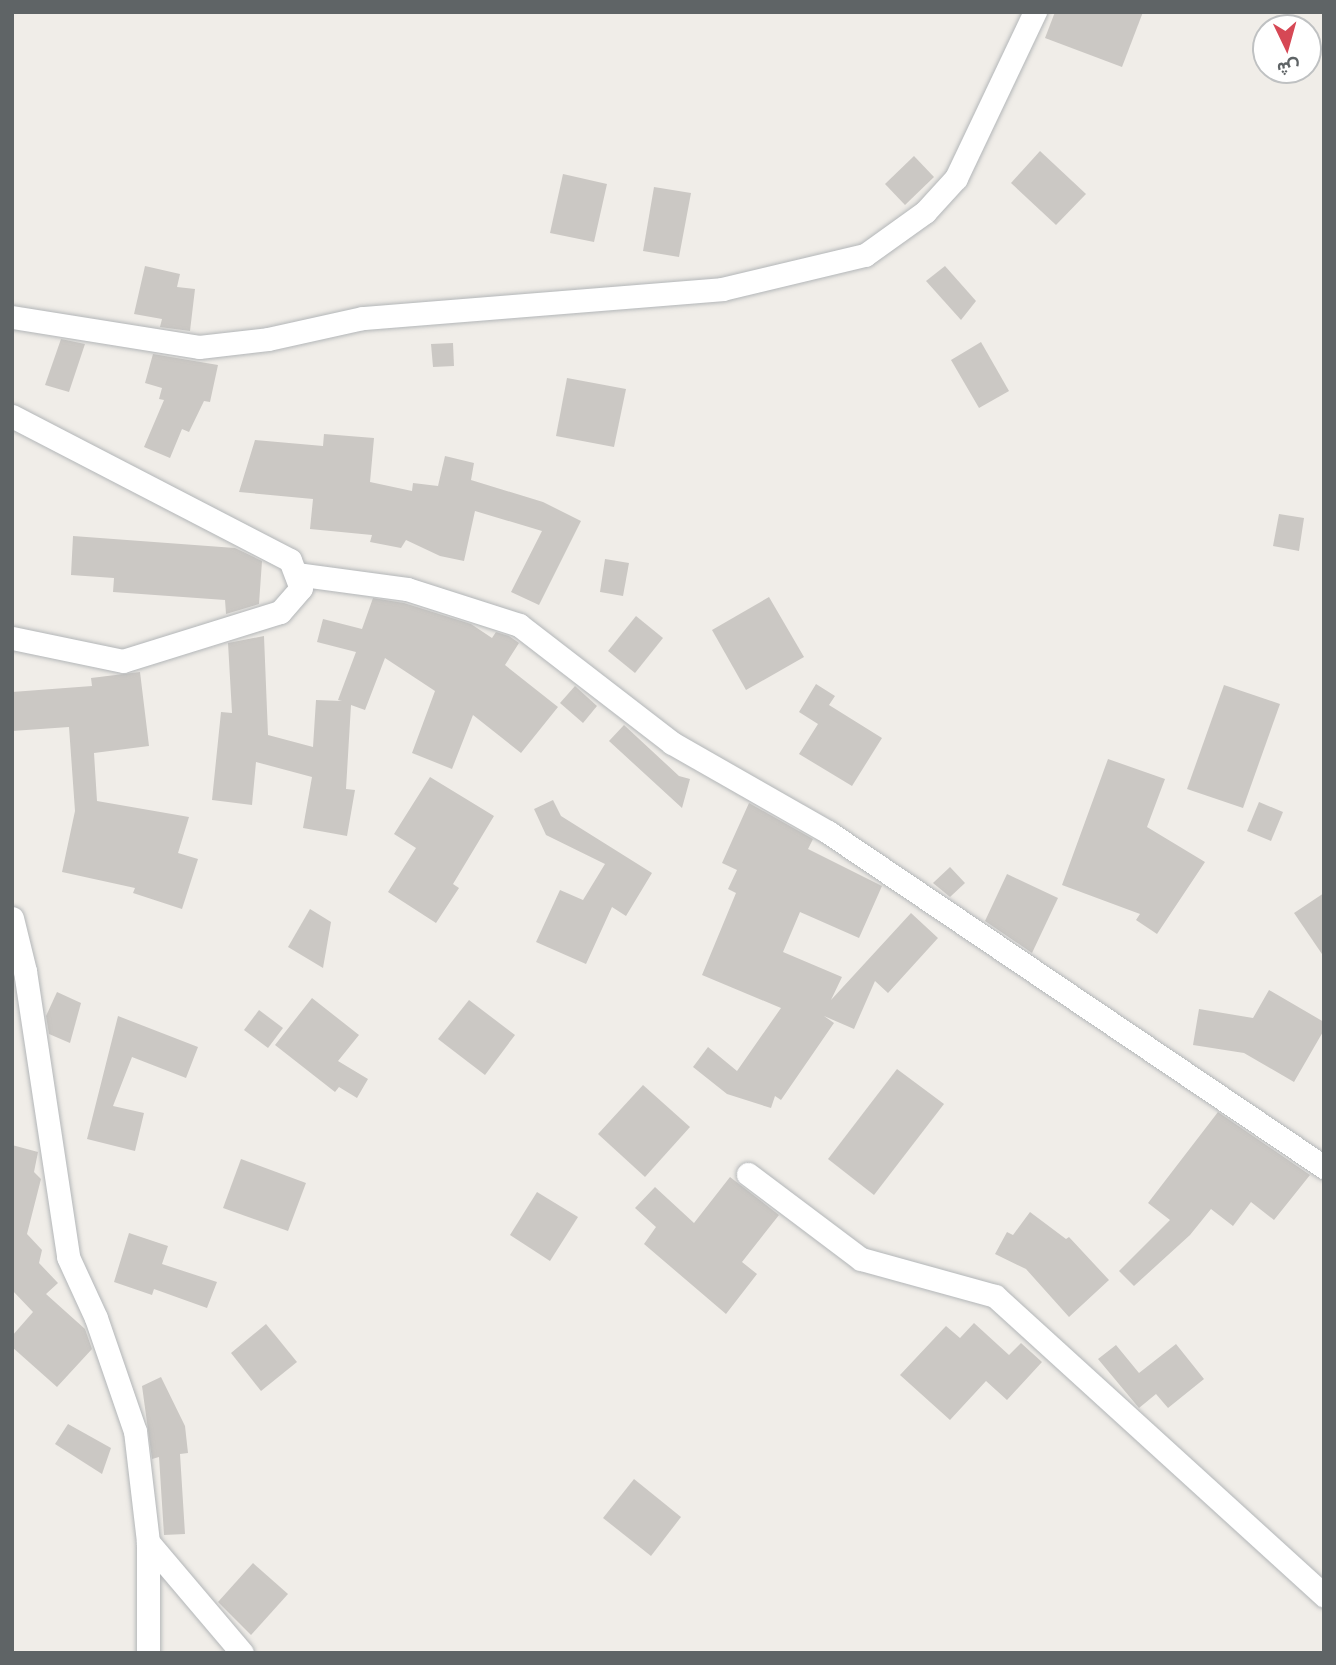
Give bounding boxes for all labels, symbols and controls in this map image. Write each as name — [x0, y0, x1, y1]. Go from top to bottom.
north arrow — [1252, 14, 1322, 84]
text: ش — [1276, 56, 1301, 81]

